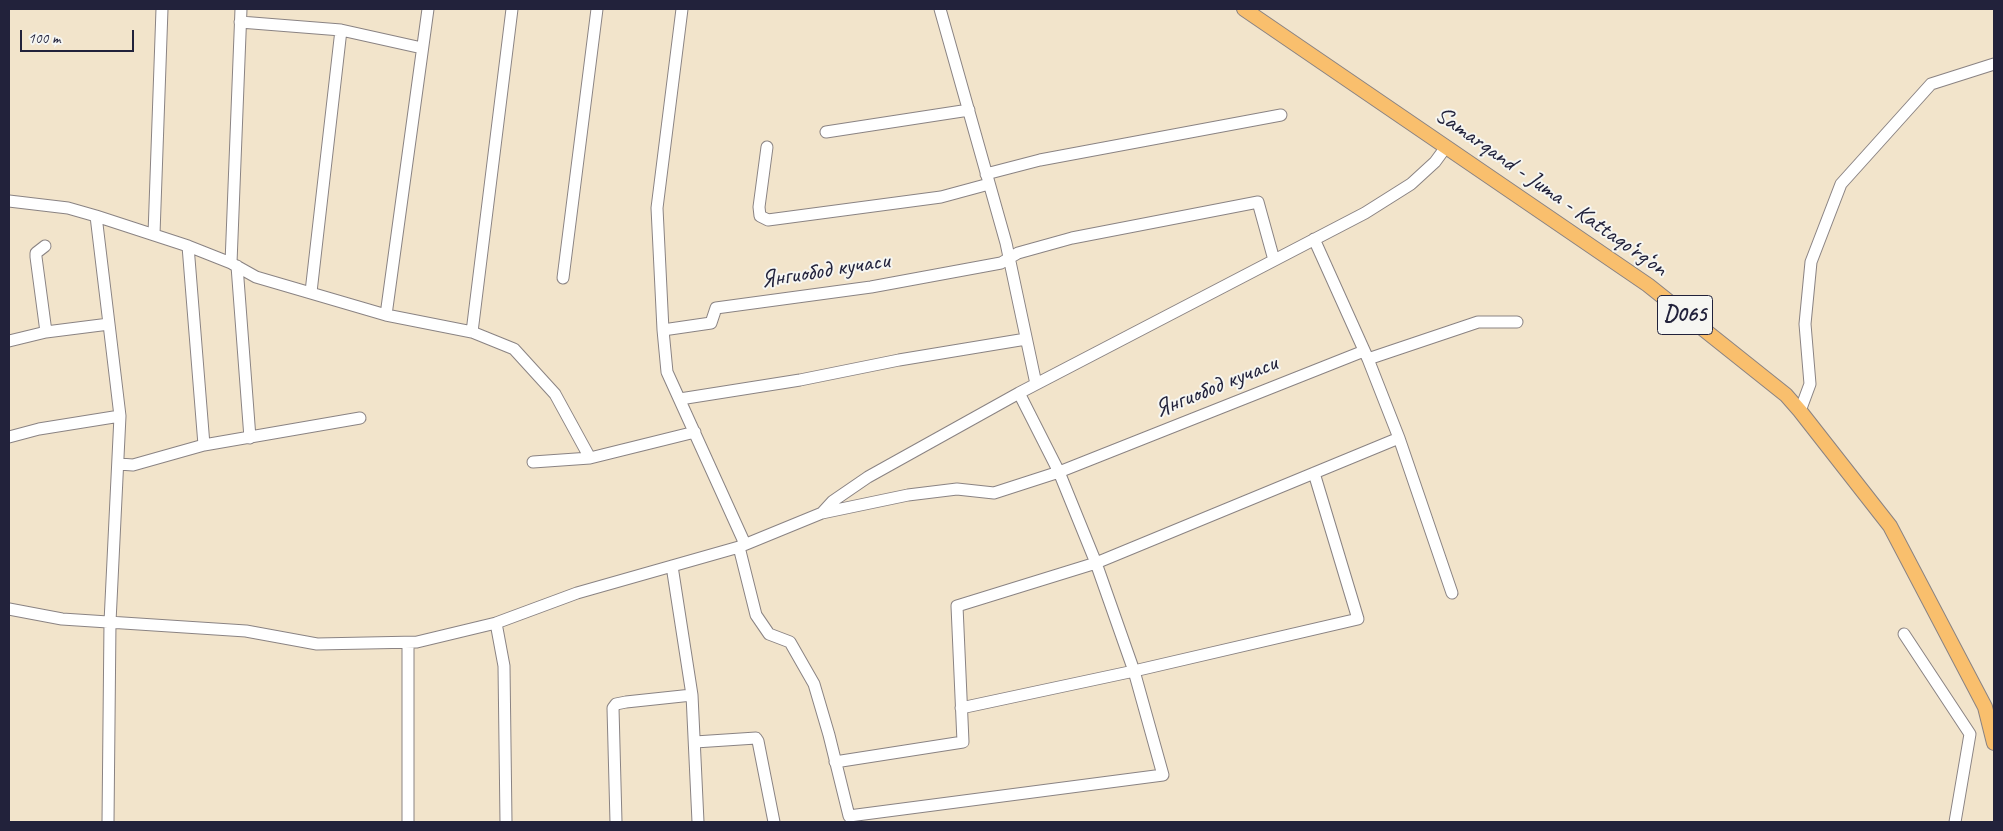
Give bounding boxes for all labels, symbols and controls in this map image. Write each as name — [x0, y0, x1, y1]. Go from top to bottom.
scale bar — [22, 20, 136, 52]
text: 100 m — [28, 29, 60, 48]
street label: Samarqand - Juma - Kattaqo‘rg‘on — [1429, 101, 1673, 283]
street label: Янгиобод кучаси — [759, 247, 891, 295]
road number: D065 — [1658, 296, 1712, 334]
street label: Янгиобод кучаси — [1150, 349, 1282, 425]

